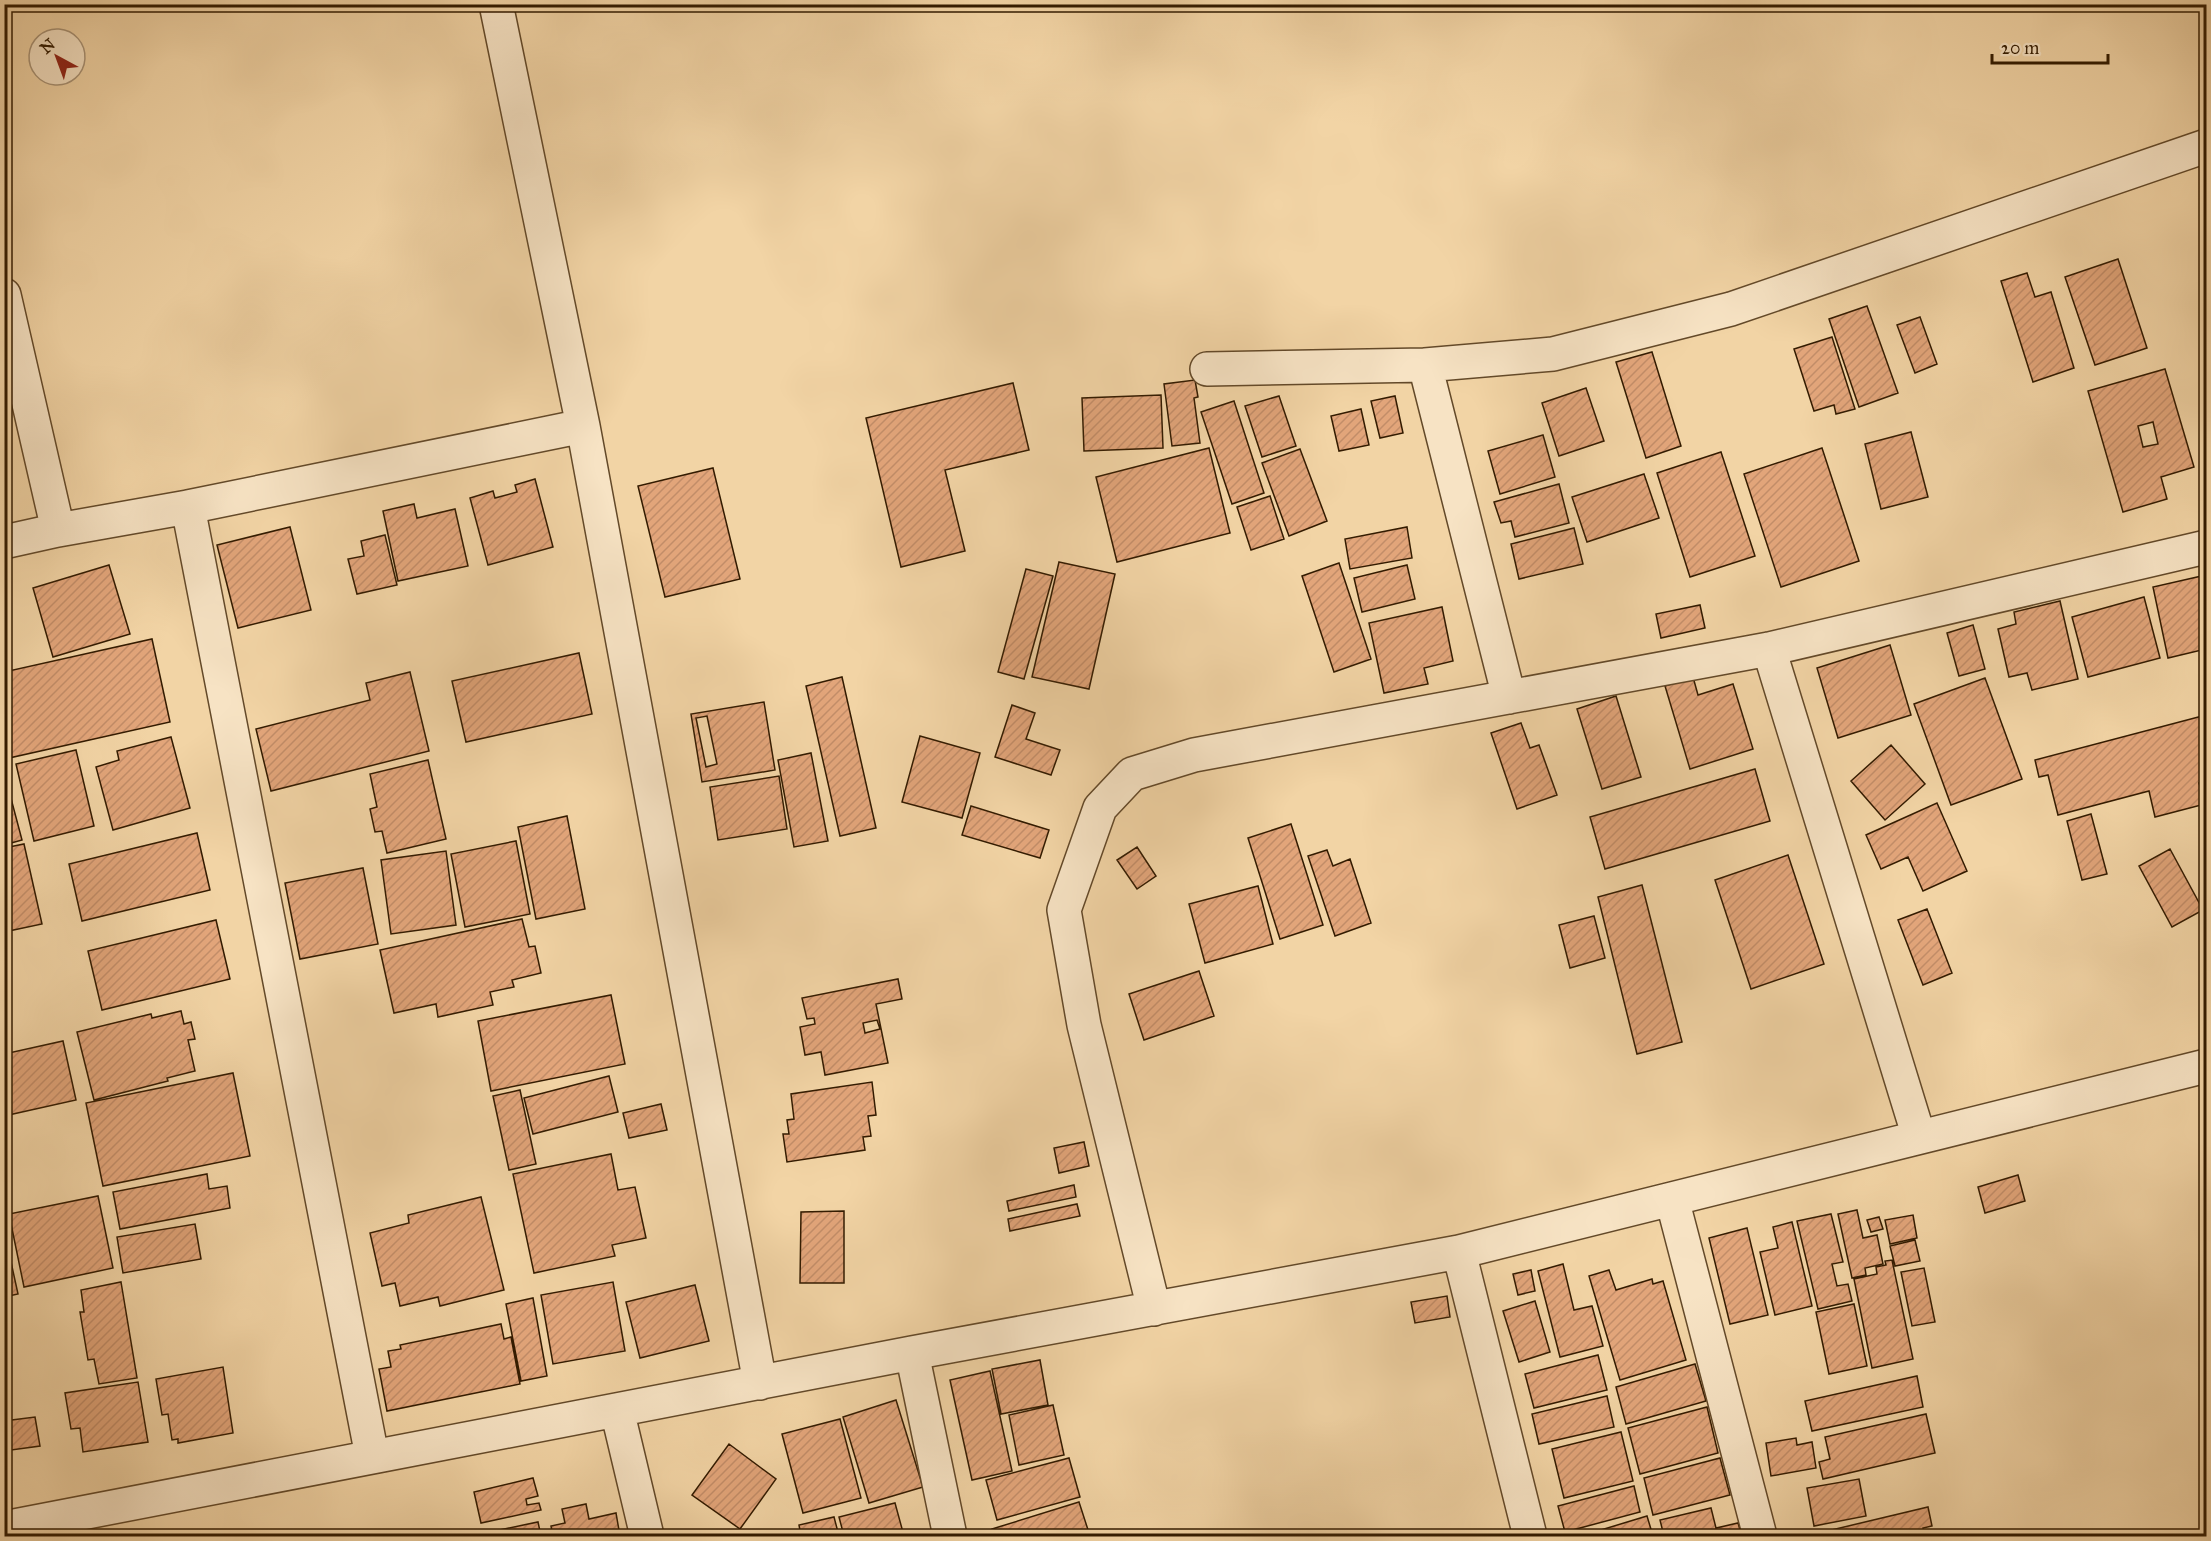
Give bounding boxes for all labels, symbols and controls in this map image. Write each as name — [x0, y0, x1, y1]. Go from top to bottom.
north arrow — [27, 27, 87, 87]
scale bar — [1992, 27, 2108, 65]
text: N — [36, 34, 59, 58]
text: 20 m — [2001, 37, 2039, 59]

